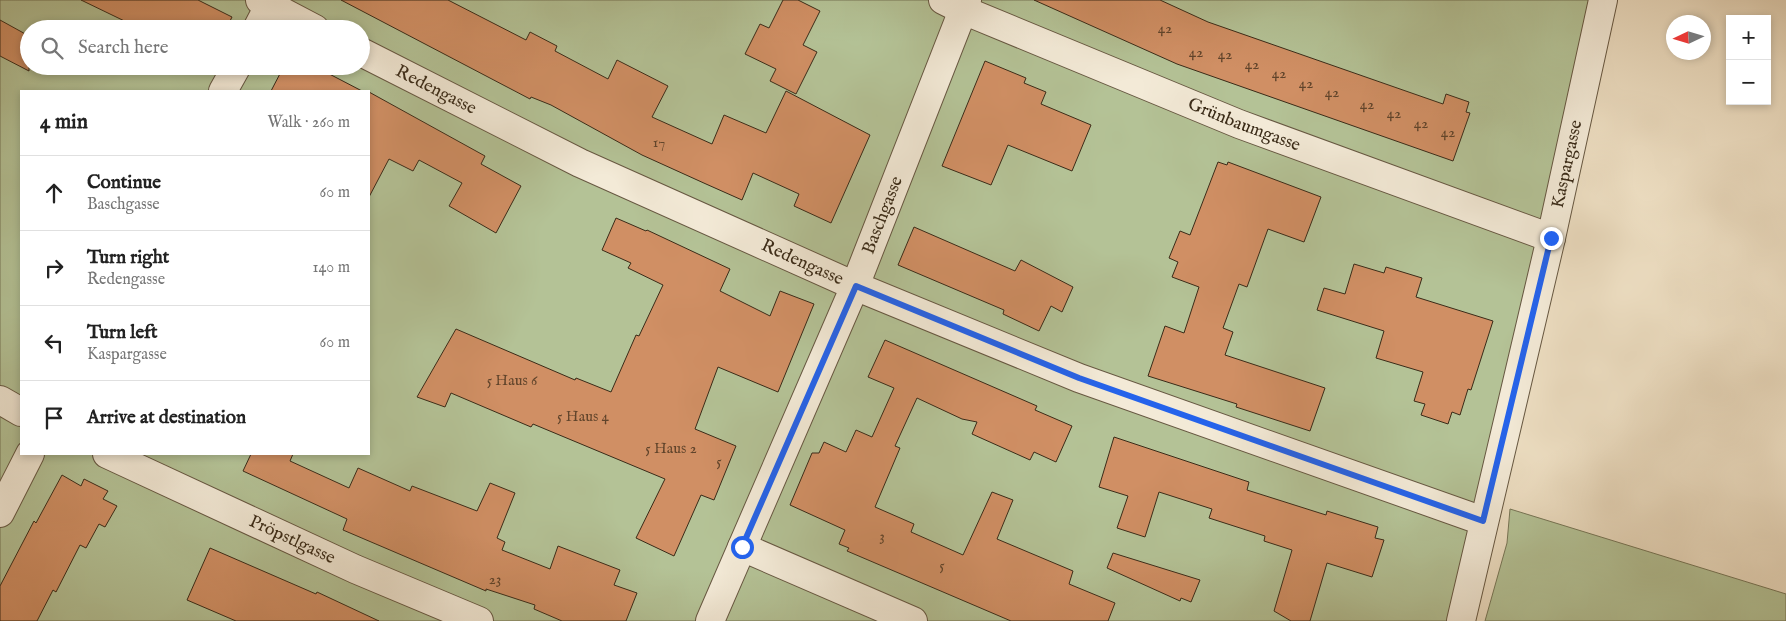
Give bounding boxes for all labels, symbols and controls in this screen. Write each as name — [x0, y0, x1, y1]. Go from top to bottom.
north arrow — [1666, 15, 1711, 60]
map controls — [1726, 15, 1771, 105]
button: + — [1726, 15, 1771, 60]
house number: 42 — [1158, 19, 1172, 38]
search box — [20, 20, 370, 75]
icon: search — [38, 34, 66, 62]
text: Search here — [78, 36, 169, 60]
house number: 42 — [1189, 43, 1203, 62]
house number: 42 — [1218, 45, 1232, 64]
house number: 42 — [1245, 55, 1259, 74]
street label: Redengasse — [392, 60, 480, 120]
button: − — [1726, 60, 1771, 105]
house number: 42 — [1272, 64, 1286, 83]
house number: 42 — [1299, 74, 1313, 93]
house number: 42 — [1325, 83, 1339, 102]
street label: Grünbaumgasse — [1184, 93, 1304, 157]
house number: 42 — [1360, 95, 1374, 114]
house number: 42 — [1387, 104, 1401, 123]
text: 4 min — [40, 109, 88, 136]
text: Walk · 260 m — [267, 113, 350, 133]
house number: 42 — [1414, 114, 1428, 133]
street label: Kaspargasse — [1546, 118, 1588, 210]
house number: 42 — [1441, 123, 1455, 142]
house number: 17 — [653, 133, 665, 152]
text: Continue — [87, 171, 161, 195]
street label: Baschgasse — [857, 173, 908, 258]
icon: ahead — [40, 179, 68, 207]
text: 60 m — [320, 183, 350, 203]
text: Baschgasse — [87, 195, 160, 215]
route end — [1540, 227, 1563, 250]
street label: Redengasse — [757, 234, 847, 291]
text: Turn right — [87, 246, 169, 270]
icon: right — [40, 254, 68, 282]
text: 140 m — [312, 258, 350, 278]
text: Redengasse — [87, 270, 165, 290]
text: Turn left — [87, 321, 158, 345]
icon: left — [40, 329, 68, 357]
text: 60 m — [320, 333, 350, 353]
text: Kaspargasse — [87, 345, 167, 365]
house number: 5 Haus 6 — [487, 371, 538, 390]
icon: arrive — [40, 404, 68, 432]
text: Arrive at destination — [87, 406, 246, 430]
house number: 5 Haus 4 — [557, 407, 610, 426]
house number: 5 Haus 2 — [645, 439, 697, 458]
house number: 5 — [716, 452, 722, 471]
street label: Pröpstlgasse — [245, 510, 339, 570]
house number: 3 — [879, 527, 885, 546]
route start — [731, 536, 754, 559]
house number: 5 — [939, 556, 945, 575]
house number: 23 — [489, 570, 501, 589]

